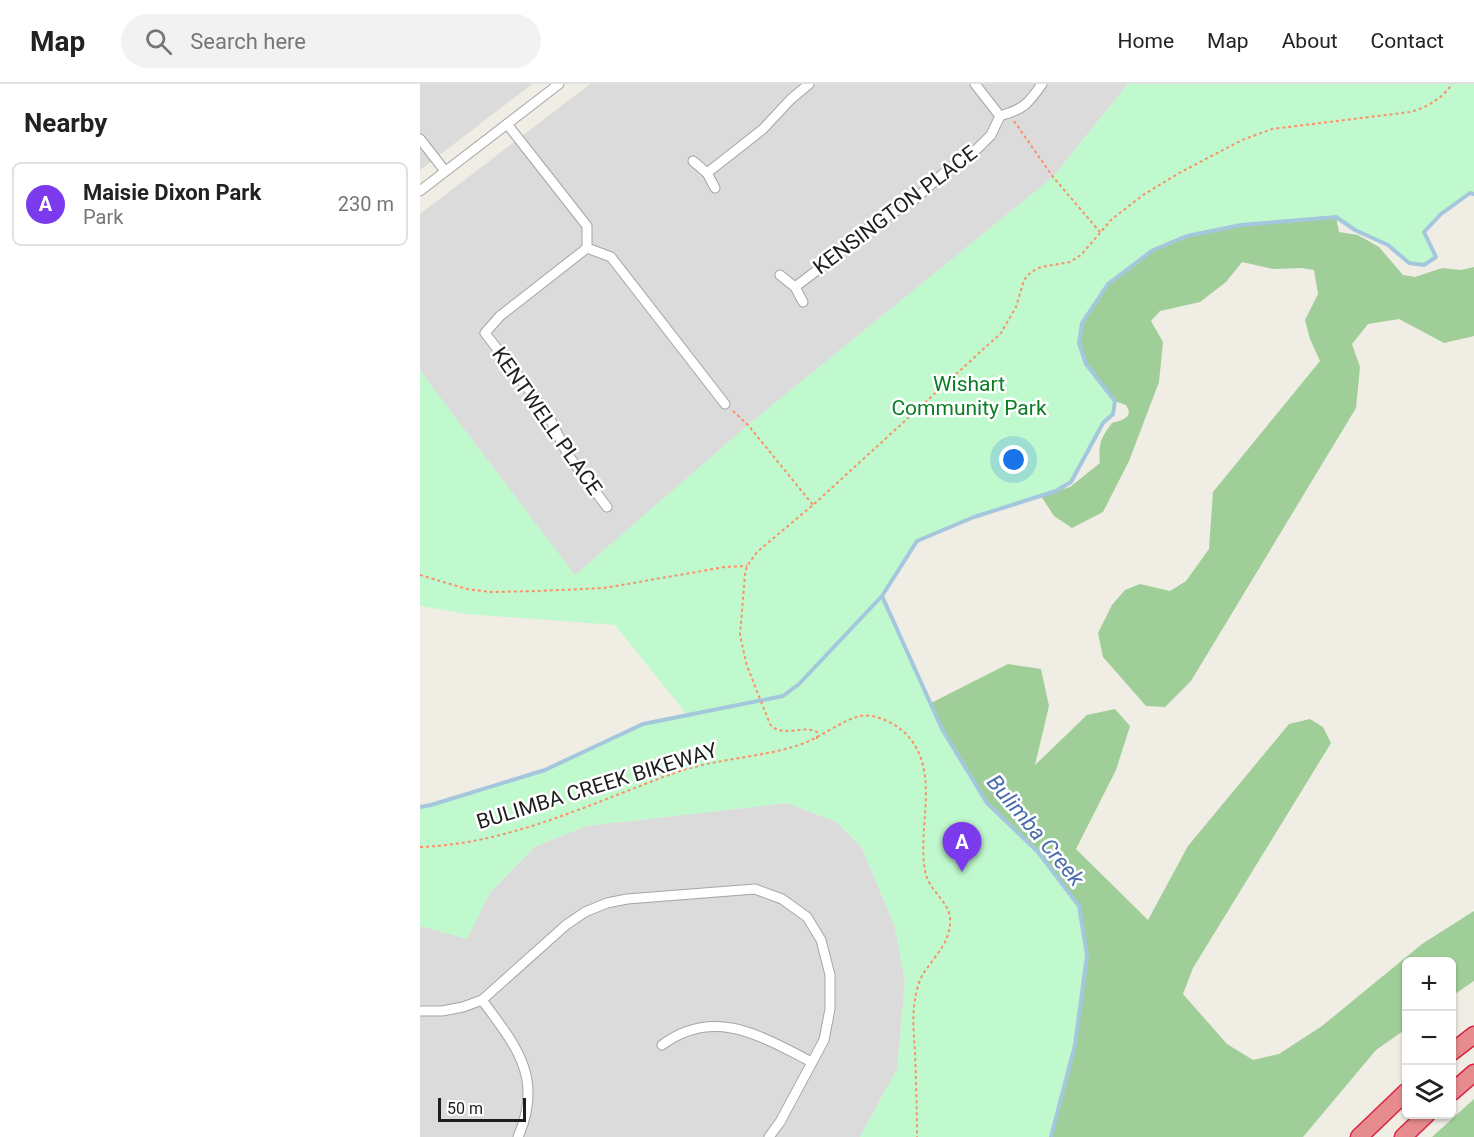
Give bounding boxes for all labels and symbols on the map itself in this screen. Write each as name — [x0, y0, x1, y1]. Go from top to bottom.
street label: KENSINGTON PLACE — [809, 141, 981, 279]
street label: KENTWELL PLACE — [487, 343, 607, 500]
park label: Wishart Community Park — [891, 372, 1047, 420]
your location — [999, 445, 1028, 474]
street label: BULIMBA CREEK BIKEWAY — [474, 738, 721, 834]
water label: Bulimba Creek — [982, 770, 1090, 892]
pin: A — [942, 822, 982, 872]
scale bar — [438, 1095, 526, 1122]

